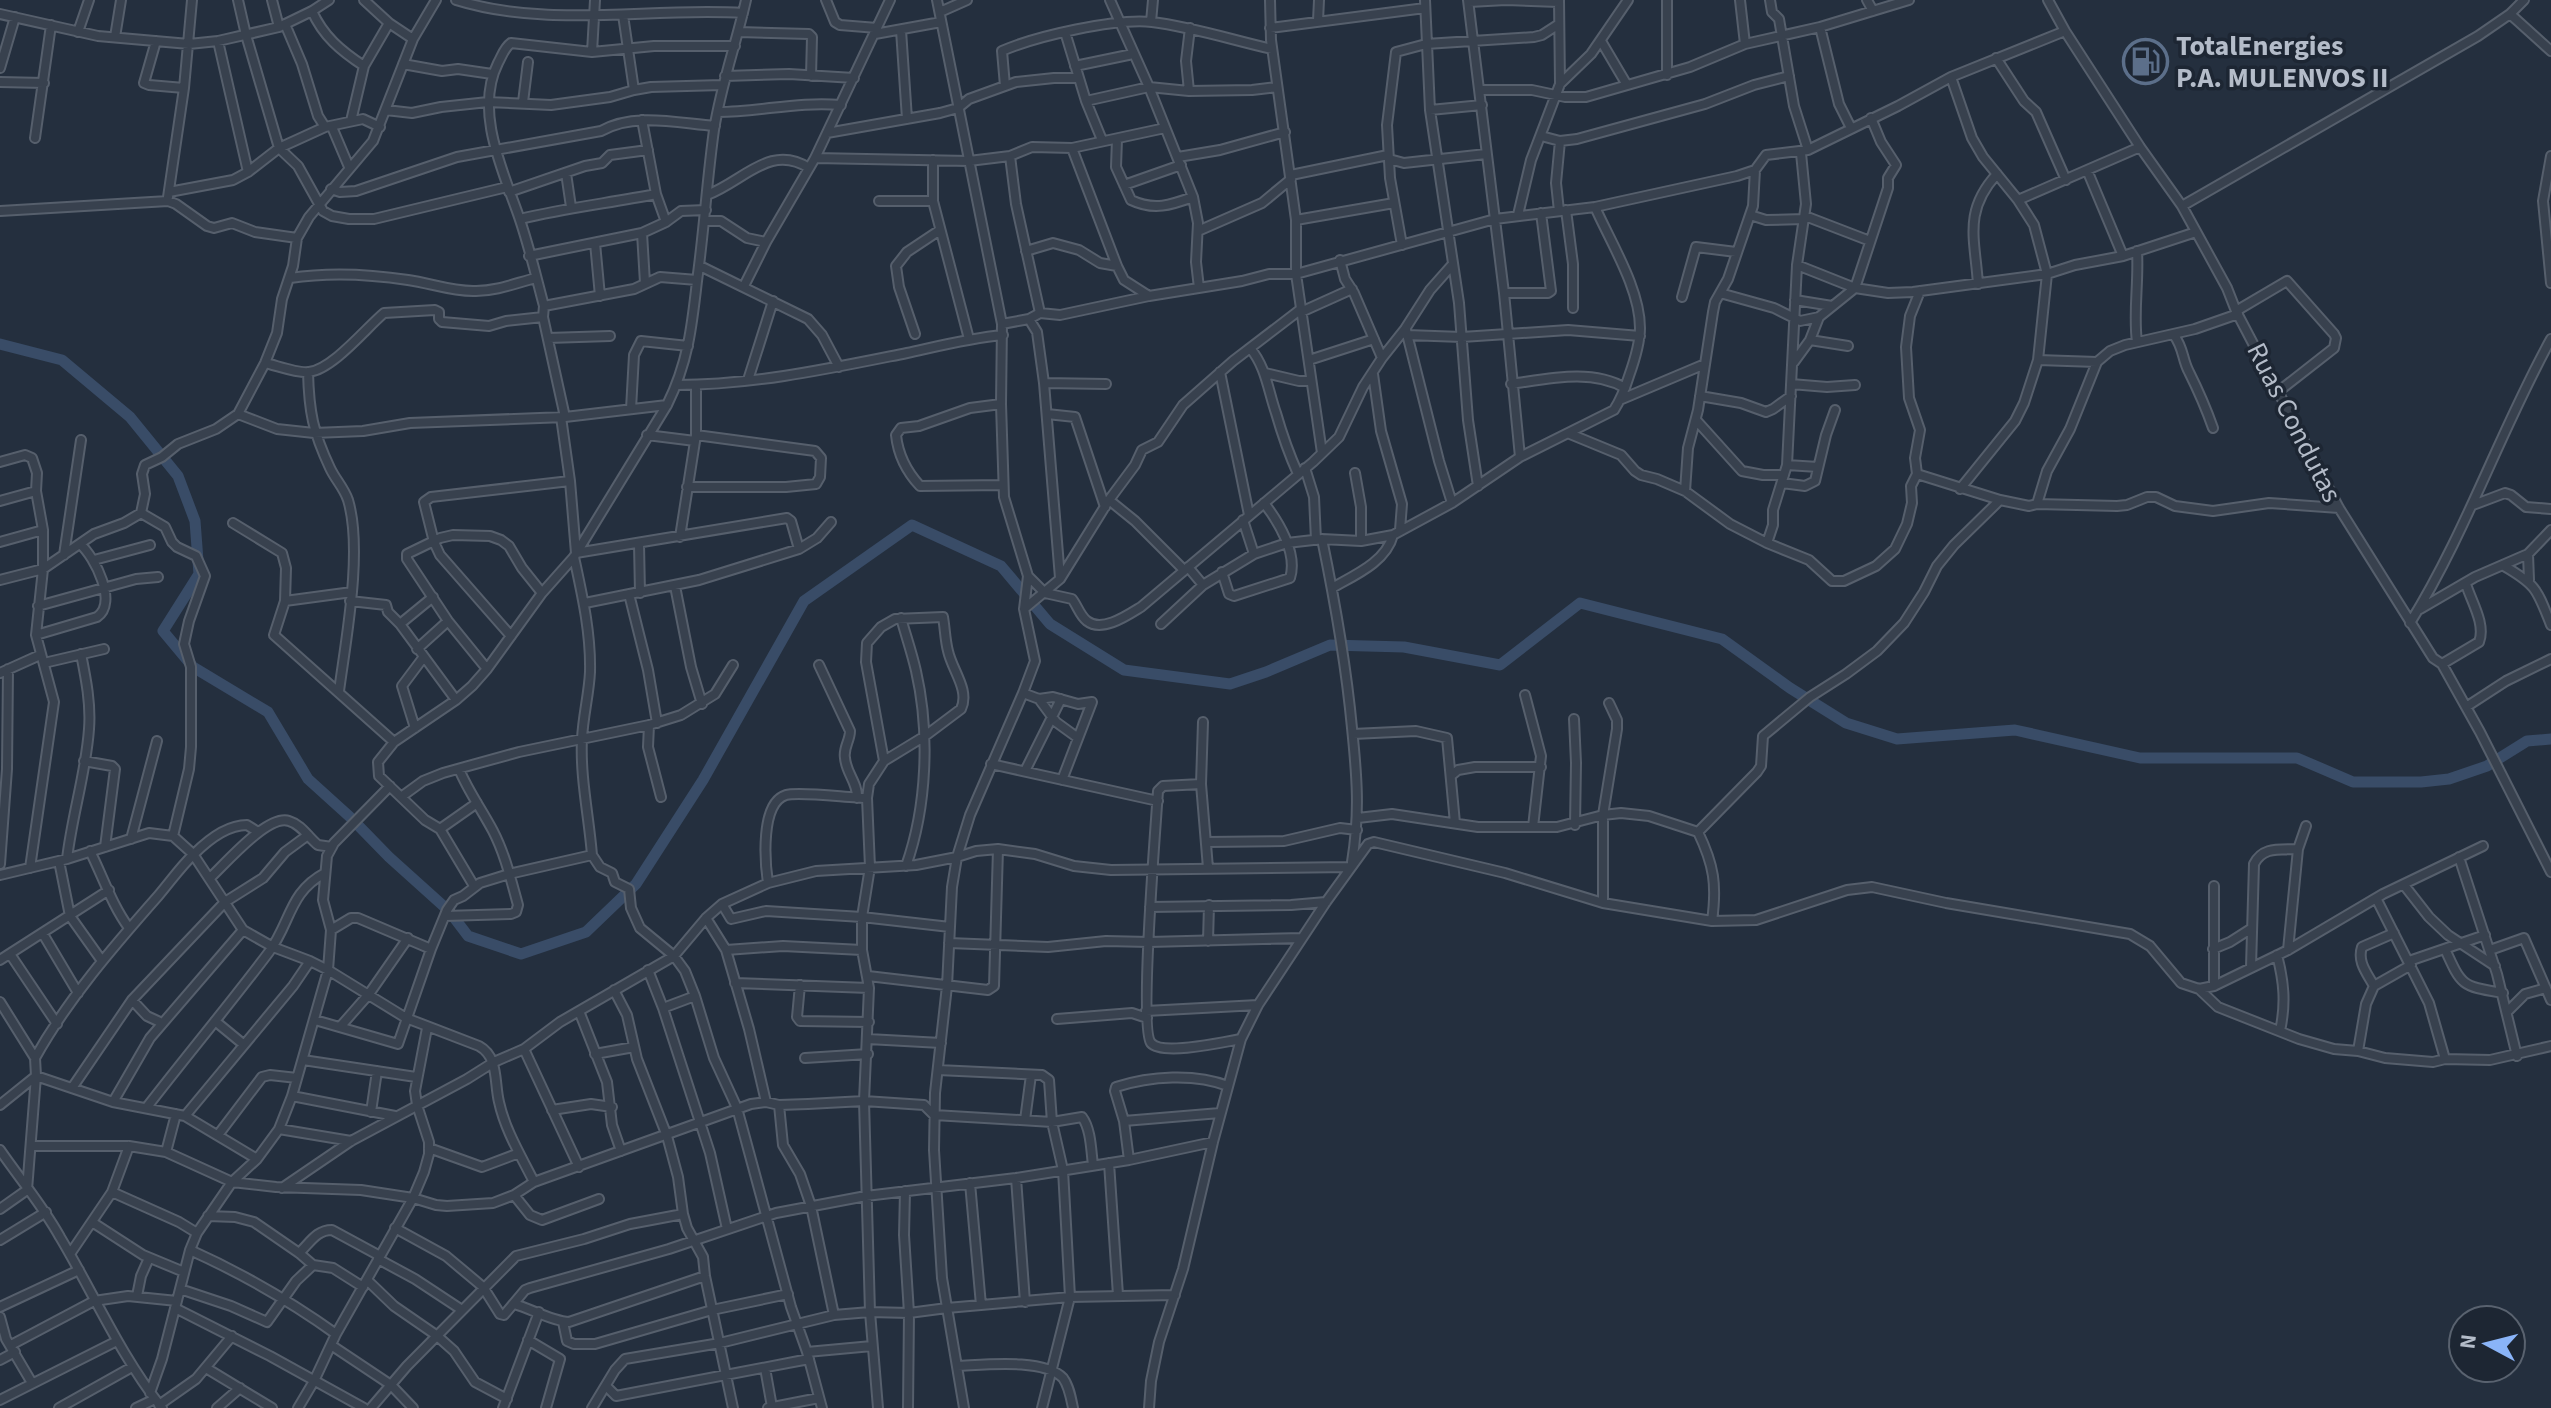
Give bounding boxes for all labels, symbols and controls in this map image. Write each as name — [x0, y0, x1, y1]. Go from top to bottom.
place label: TotalEnergies P.A. MULENVOS II — [2176, 26, 2388, 98]
fuel station icon: TotalEnergies P.A. MULENVOS II — [2121, 37, 2169, 85]
street label: Ruas Condutas — [2237, 336, 2352, 509]
north arrow — [2447, 1304, 2527, 1384]
text: N — [2451, 1332, 2485, 1351]

